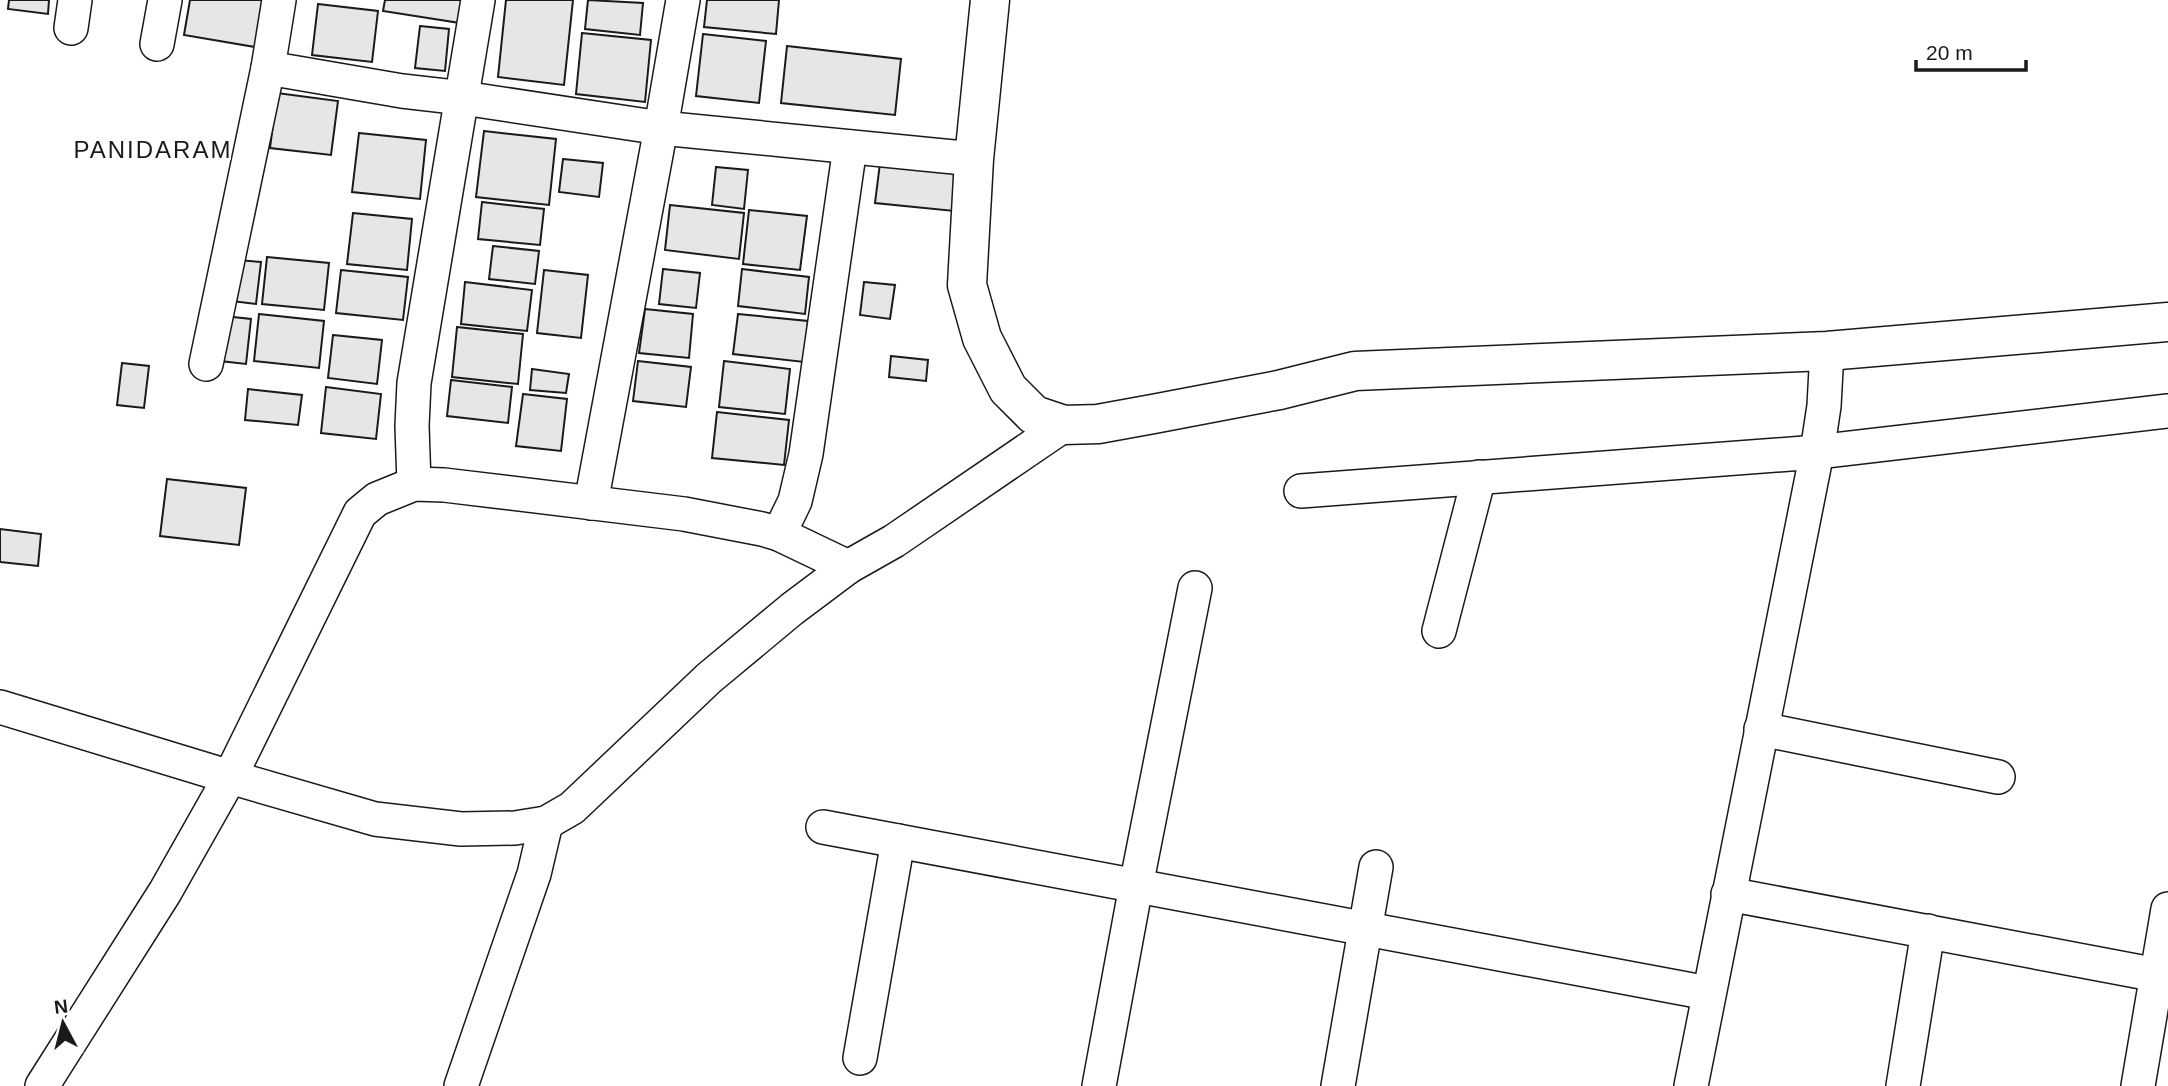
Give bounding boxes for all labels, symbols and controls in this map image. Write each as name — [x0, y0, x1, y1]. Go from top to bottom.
scale bar — [1916, 28, 2026, 72]
text: 20 m — [1926, 41, 1973, 64]
district label: PANIDARAM — [74, 136, 232, 163]
north arrow — [28, 988, 98, 1058]
text: N — [53, 995, 69, 1018]

